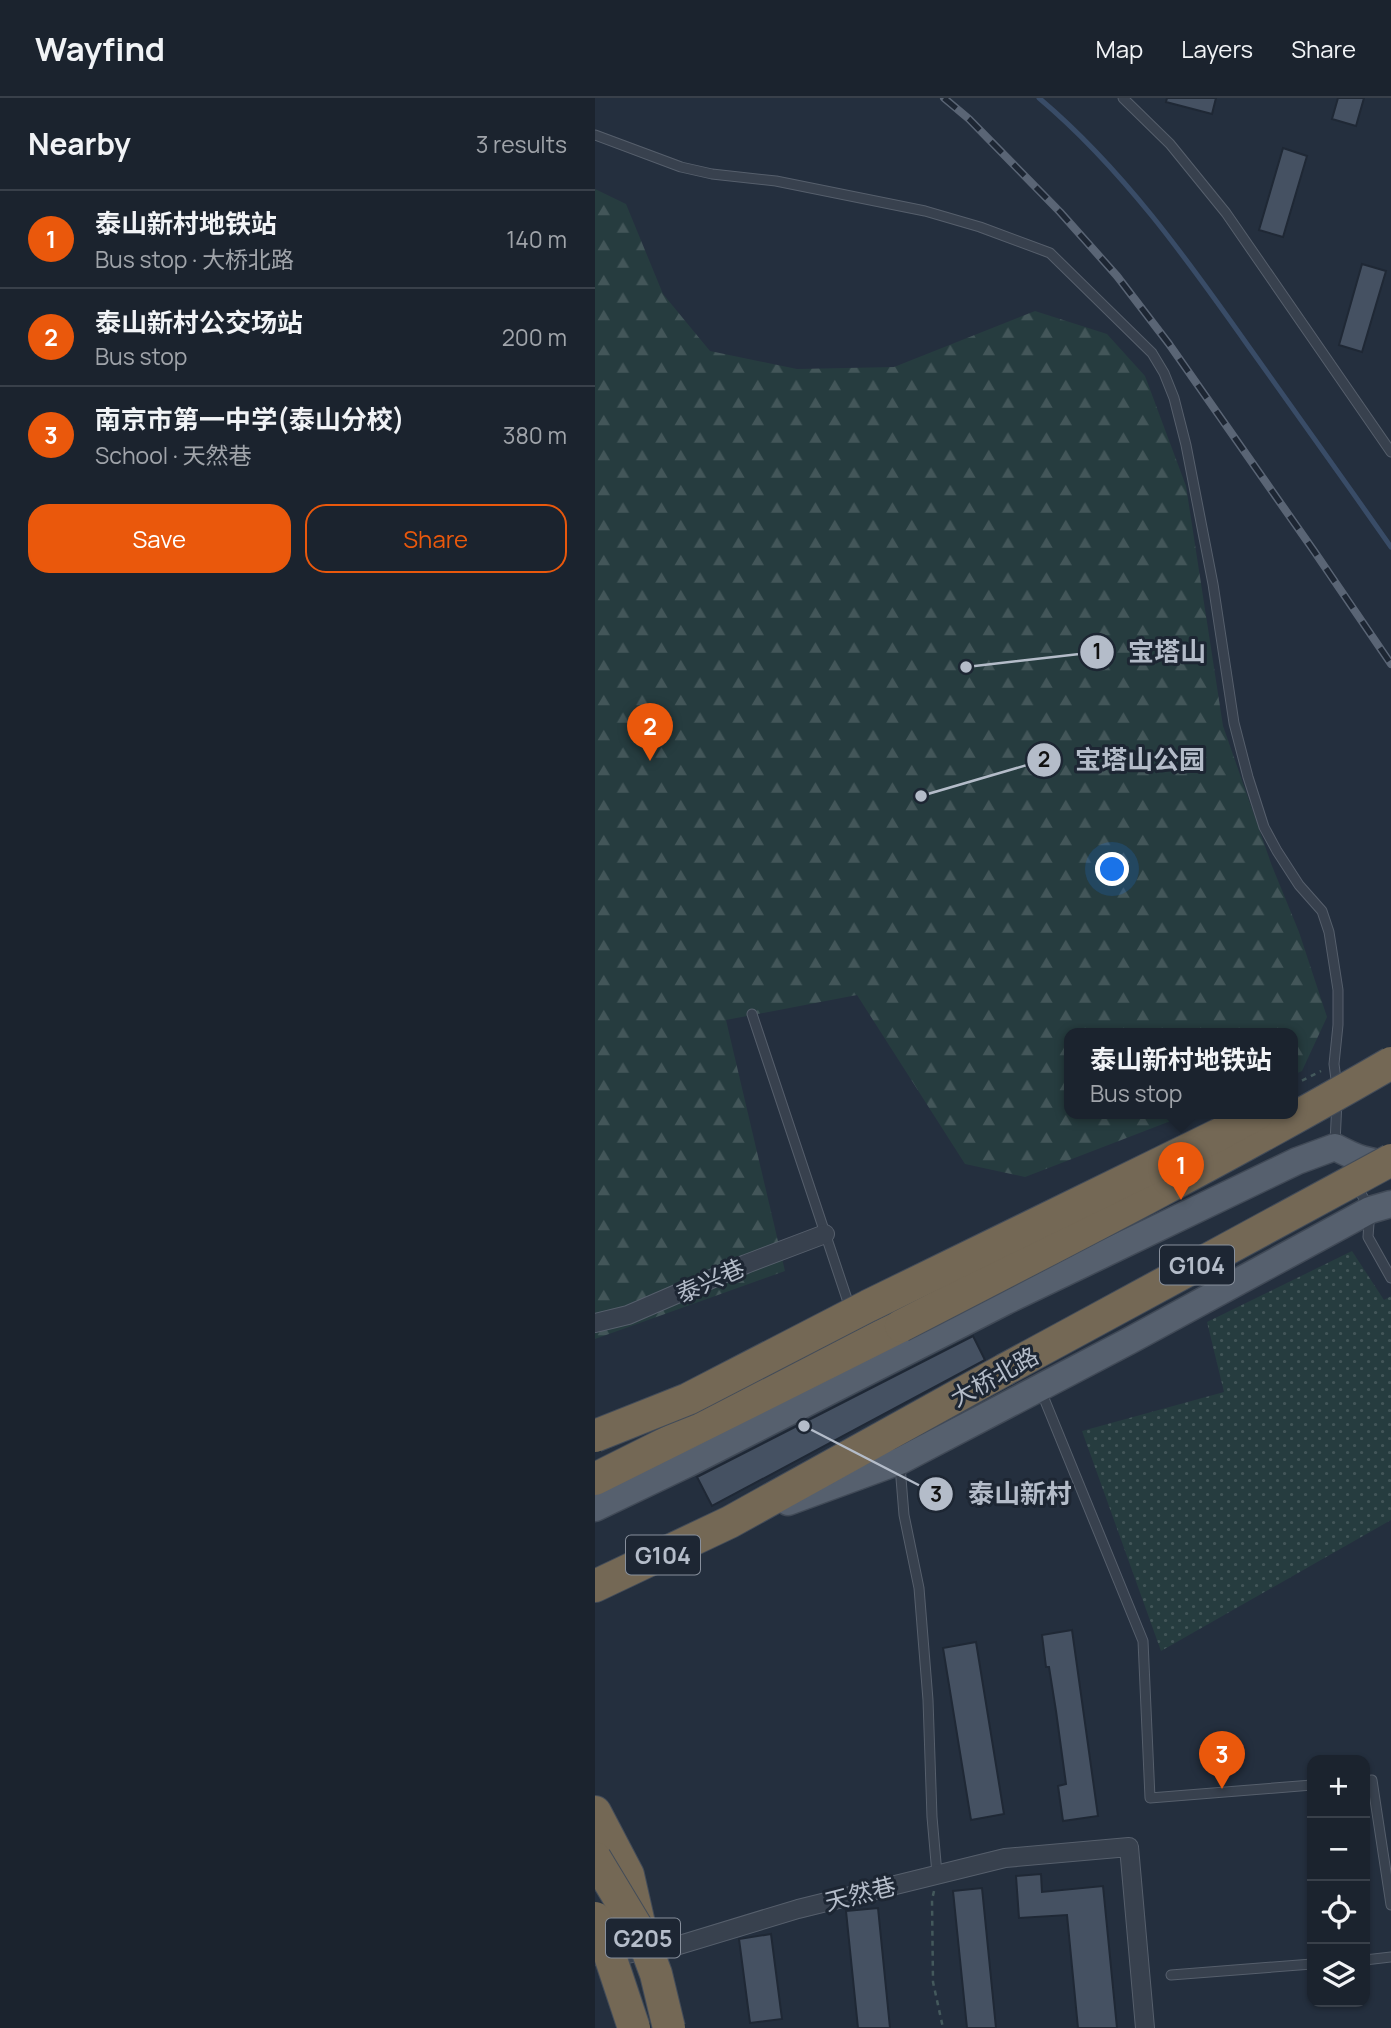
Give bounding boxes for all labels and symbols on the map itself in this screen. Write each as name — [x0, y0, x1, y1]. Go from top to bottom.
callout: 宝塔山 — [1079, 628, 1220, 675]
text: 宝塔山 — [1128, 633, 1206, 669]
text: 1 — [1092, 637, 1102, 665]
pin: 2 — [627, 703, 673, 761]
callout: 宝塔山公园 — [1026, 736, 1219, 783]
text: 宝塔山公园 — [1075, 741, 1205, 777]
text: 2 — [1038, 745, 1050, 773]
your location — [1095, 852, 1129, 886]
pin: 1 — [1158, 1142, 1204, 1200]
road number: G104 — [1160, 1246, 1234, 1284]
street label: 泰兴巷 — [670, 1250, 750, 1310]
street label: 大桥北路 — [944, 1338, 1044, 1414]
callout: 泰山新村 — [919, 1471, 1086, 1518]
text: 泰山新村 — [968, 1475, 1072, 1511]
text: 3 — [930, 1480, 942, 1508]
road number: G104 — [626, 1536, 700, 1574]
pin: 3 — [1199, 1731, 1245, 1789]
street label: 天然巷 — [821, 1868, 899, 1918]
road number: G205 — [606, 1918, 680, 1957]

